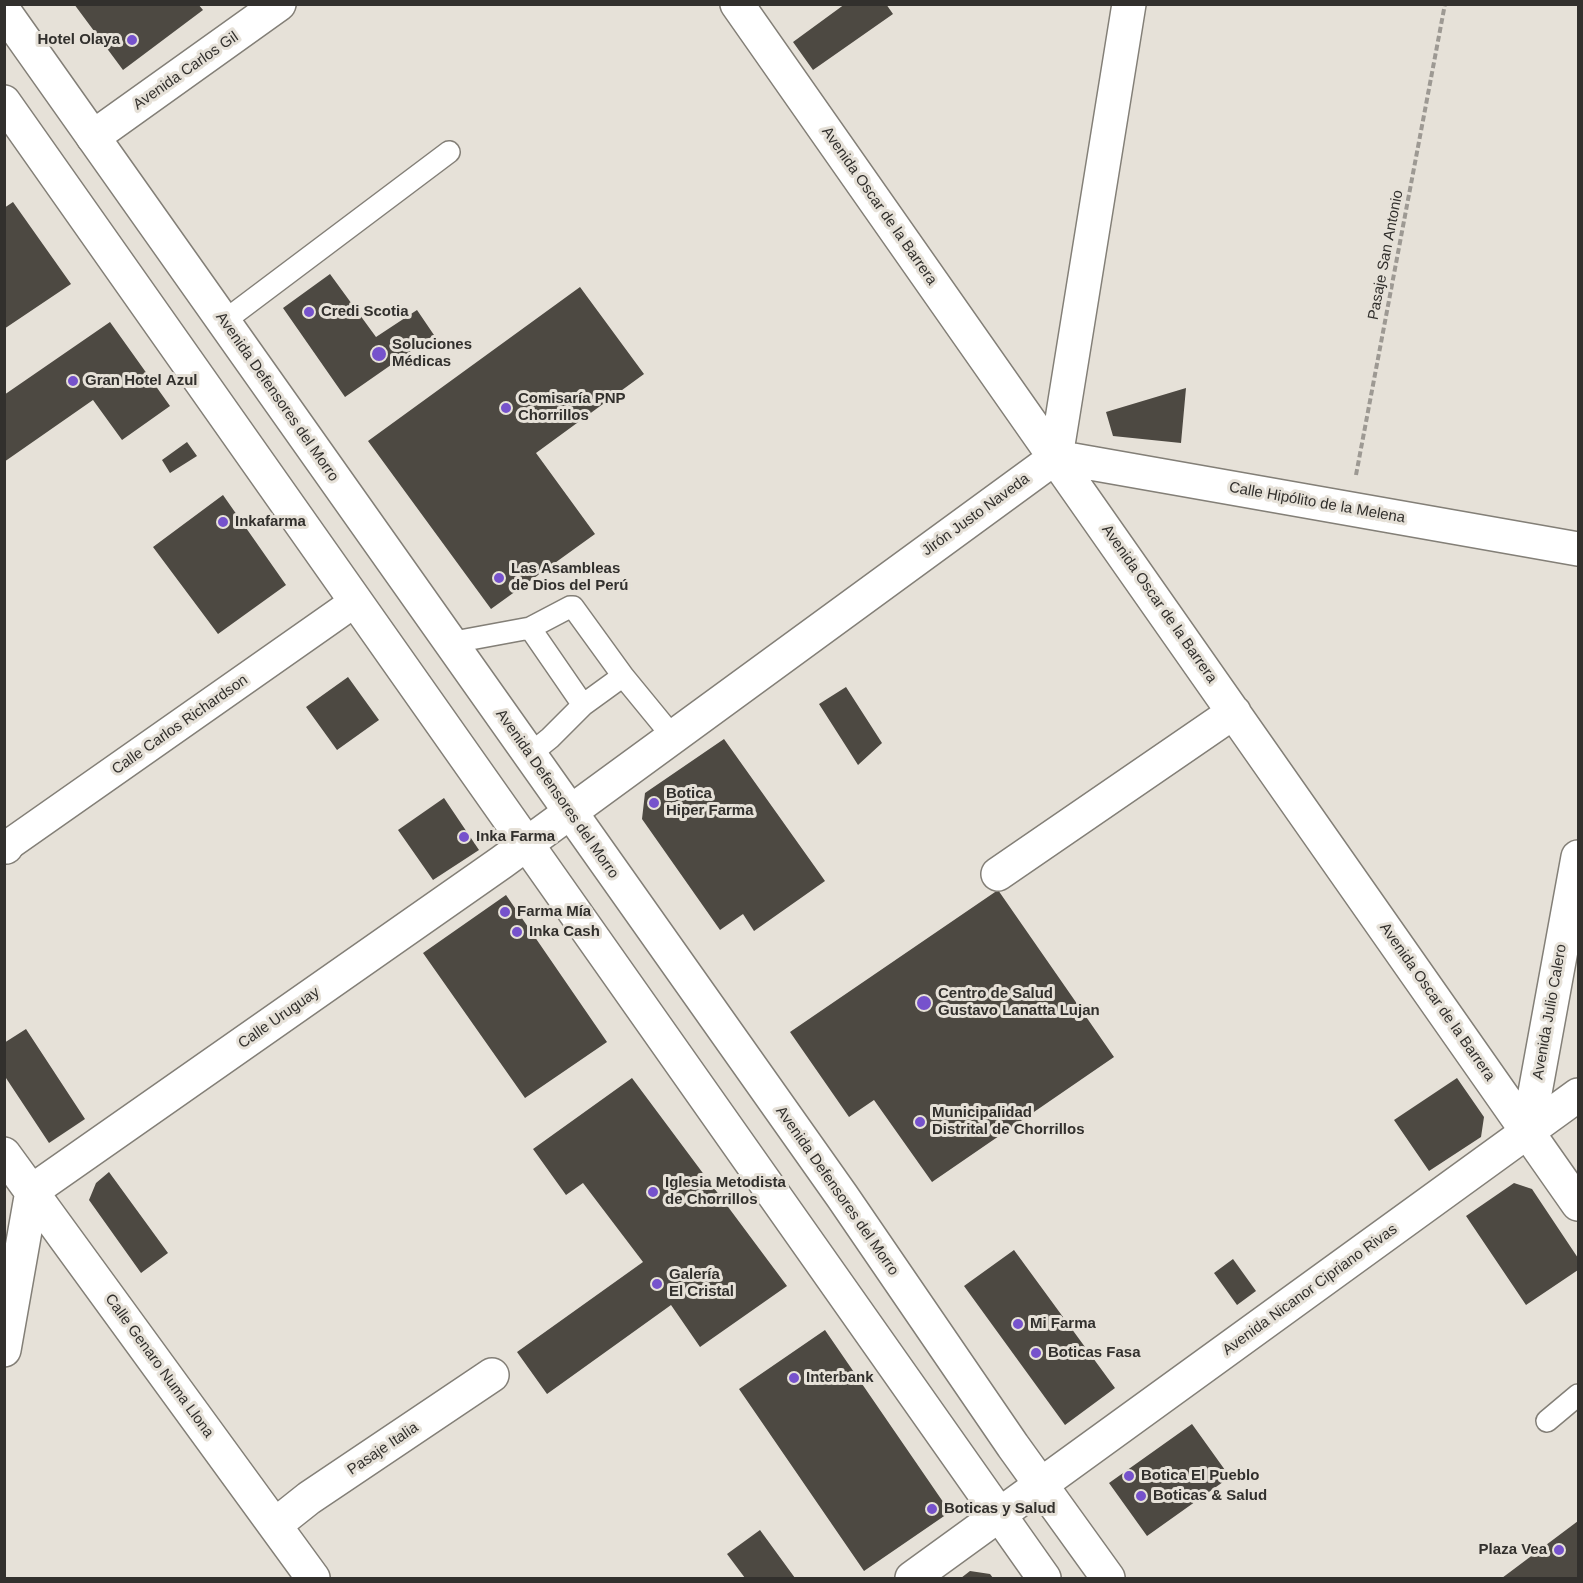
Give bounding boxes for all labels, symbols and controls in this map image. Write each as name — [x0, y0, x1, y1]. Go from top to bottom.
street label: Avenida Carlos Gil — [130, 28, 242, 114]
place label: Hotel Olaya — [37, 31, 120, 49]
marker: Hotel Olaya — [125, 33, 139, 47]
street label: Avenida Oscar de la Barrera — [817, 123, 941, 289]
street label: Pasaje San Antonio — [1365, 189, 1407, 321]
place label: Credi Scotia — [321, 303, 409, 321]
marker: Credi Scotia — [302, 305, 316, 319]
street label: Avenida Defensores del Morro — [212, 309, 342, 485]
place label: Soluciones Médicas — [392, 336, 472, 371]
marker: Soluciones Médicas — [370, 345, 388, 363]
place label: Gran Hotel Azul — [85, 372, 198, 390]
marker: Gran Hotel Azul — [66, 374, 80, 388]
place label: Comisaría PNP Chorrillos — [518, 390, 626, 425]
marker: Comisaría PNP Chorrillos — [499, 401, 513, 415]
street label: Jirón Justo Naveda — [919, 470, 1033, 560]
street label: Calle Hipólito de la Melena — [1228, 479, 1406, 527]
place label: Inkafarma — [235, 513, 306, 531]
marker: Inkafarma — [216, 515, 230, 529]
street label: Avenida Oscar de la Barrera — [1097, 521, 1221, 687]
place label: Las Asambleas de Dios del Perú — [511, 560, 629, 595]
marker: Las Asambleas de Dios del Perú — [492, 571, 506, 585]
street label: Calle Carlos Richardson — [109, 671, 251, 779]
street label: Avenida Defensores del Morro — [492, 706, 622, 882]
place label: Botica Hiper Farma — [666, 785, 754, 820]
marker: Botica Hiper Farma — [647, 796, 661, 810]
place label: Inka Farma — [476, 828, 555, 846]
marker: Inka Farma — [457, 830, 471, 844]
place label: Farma Mía — [517, 903, 591, 921]
marker: Farma Mía — [498, 905, 512, 919]
street label: Avenida Oscar de la Barrera — [1375, 919, 1499, 1085]
place label: Inka Cash — [529, 923, 600, 941]
marker: Inka Cash — [510, 925, 524, 939]
street label: Avenida Julio Calero — [1529, 943, 1571, 1081]
street label: Calle Uruguay — [235, 983, 323, 1053]
place label: Centro de Salud Gustavo Lanatta Lujan — [938, 985, 1100, 1020]
marker: Centro de Salud Gustavo Lanatta Lujan — [915, 994, 933, 1012]
street label: Avenida Defensores del Morro — [772, 1103, 902, 1279]
place label: Municipalidad Distrital de Chorrillos — [932, 1104, 1085, 1139]
marker: Municipalidad Distrital de Chorrillos — [913, 1115, 927, 1129]
place label: Iglesia Metodista de Chorrillos — [665, 1174, 786, 1209]
marker: Iglesia Metodista de Chorrillos — [646, 1185, 660, 1199]
street label: Avenida Nicanor Cipriano Rivas — [1219, 1221, 1401, 1359]
place label: Galería El Cristal — [669, 1266, 734, 1301]
marker: Galería El Cristal — [650, 1277, 664, 1291]
street label: Calle Genaro Numa Llona — [101, 1291, 217, 1441]
place label: Mi Farma — [1030, 1315, 1096, 1333]
marker: Mi Farma — [1011, 1317, 1025, 1331]
place label: Boticas Fasa — [1048, 1344, 1141, 1362]
marker: Boticas Fasa — [1029, 1346, 1043, 1360]
place label: Interbank — [806, 1369, 874, 1387]
marker: Interbank — [787, 1371, 801, 1385]
street label: Pasaje Italia — [344, 1419, 422, 1479]
place label: Botica El Pueblo — [1141, 1467, 1259, 1485]
marker: Botica El Pueblo — [1122, 1469, 1136, 1483]
place label: Boticas & Salud — [1153, 1487, 1267, 1505]
marker: Boticas & Salud — [1134, 1489, 1148, 1503]
place label: Boticas y Salud — [944, 1500, 1056, 1518]
marker: Boticas y Salud — [925, 1502, 939, 1516]
place label: Plaza Vea — [1479, 1541, 1547, 1559]
marker: Plaza Vea — [1552, 1543, 1566, 1557]

